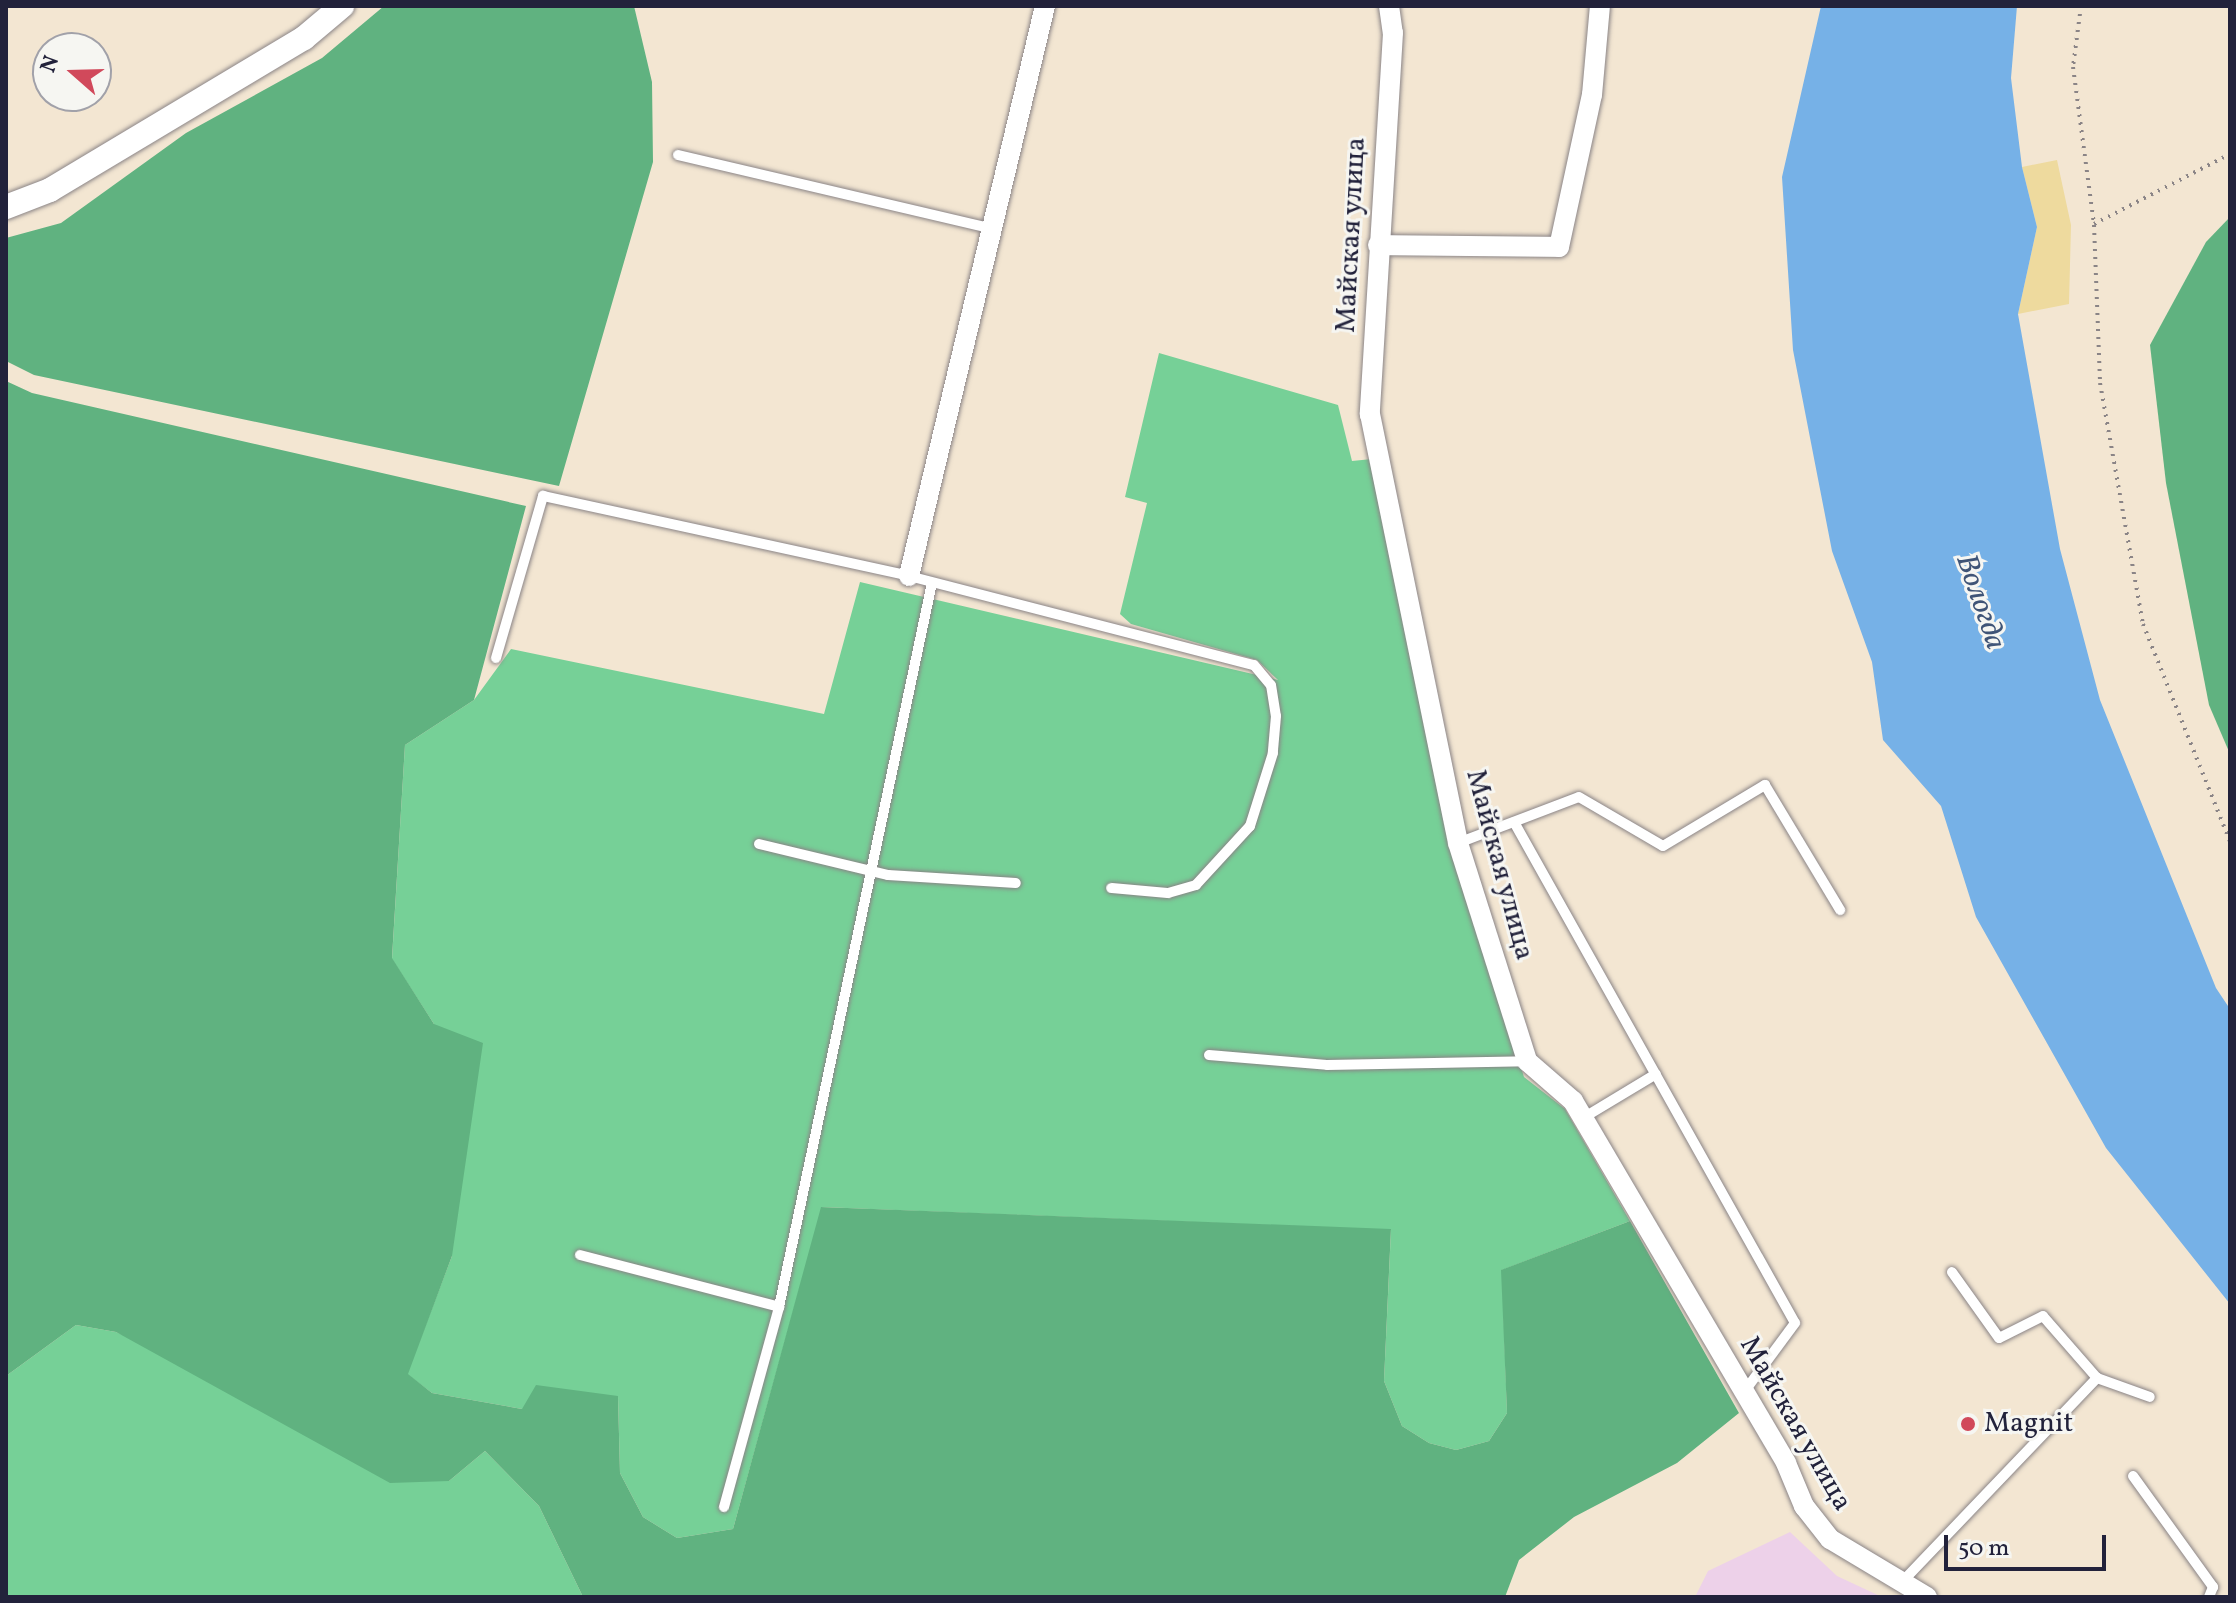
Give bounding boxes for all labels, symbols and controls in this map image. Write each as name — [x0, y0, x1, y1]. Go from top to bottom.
north arrow — [32, 32, 112, 112]
text: N — [34, 52, 68, 77]
street label: Майская улица — [1330, 136, 1374, 334]
water label: Вологда — [1947, 550, 2013, 654]
street label: Майская улица — [1457, 766, 1541, 964]
street label: Майская улица — [1731, 1330, 1859, 1518]
place label: Magnit — [1984, 1407, 2073, 1441]
marker: Magnit — [1959, 1415, 1977, 1433]
scale bar — [1948, 1519, 2110, 1569]
text: 50 m — [1958, 1532, 2010, 1566]

